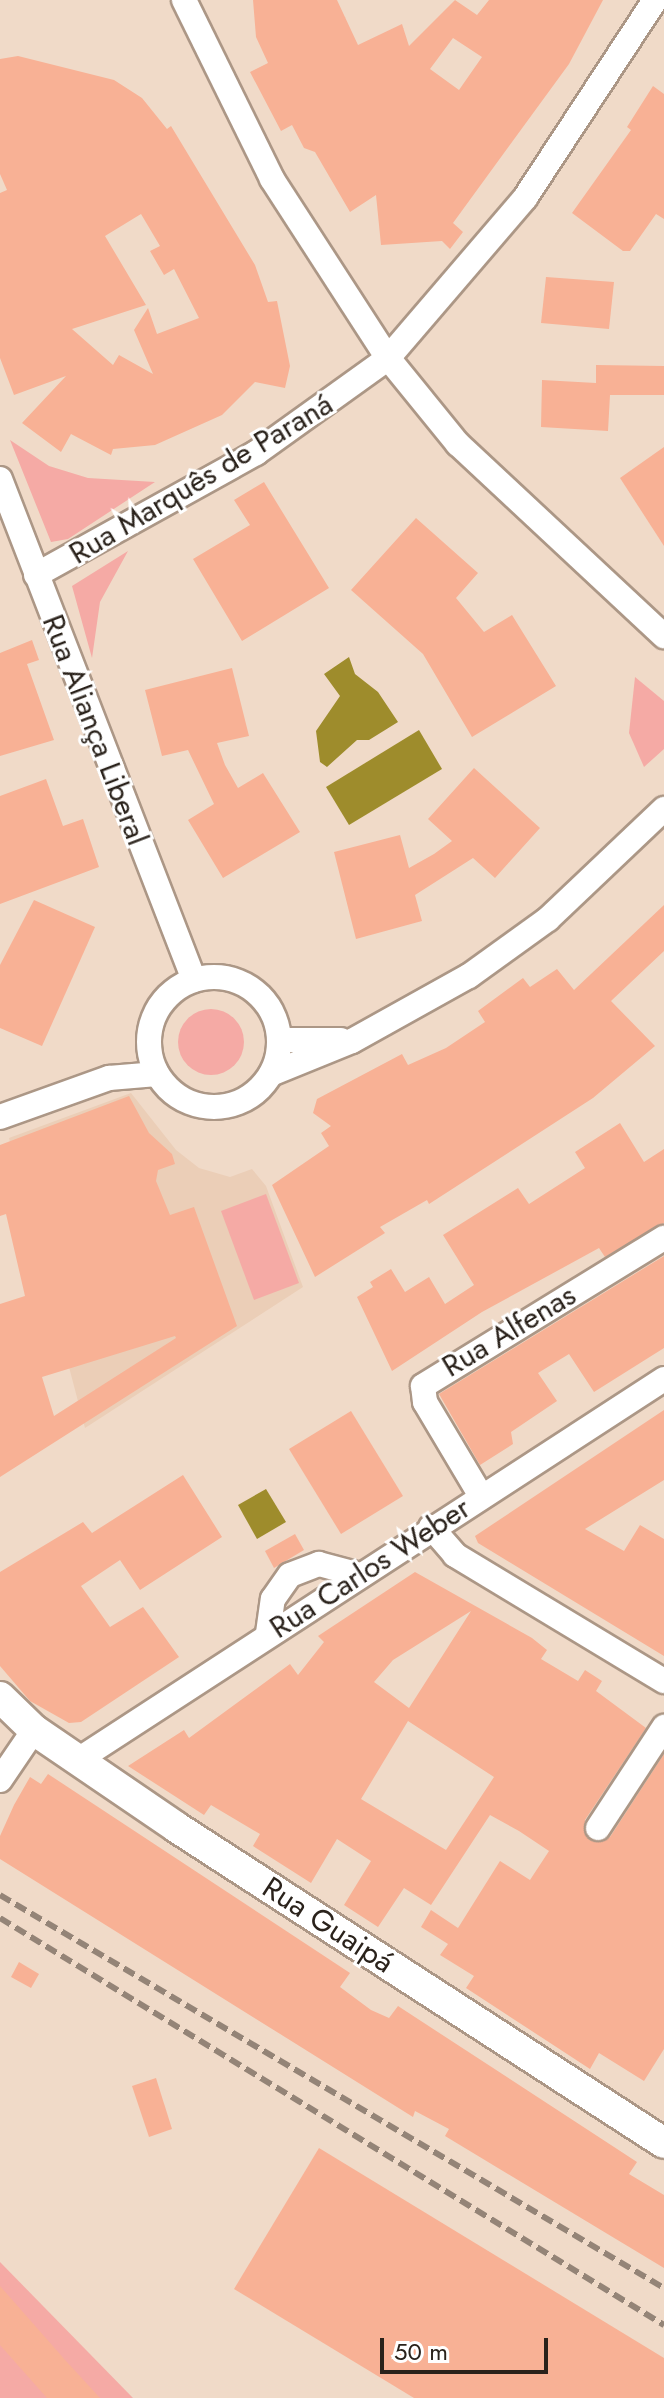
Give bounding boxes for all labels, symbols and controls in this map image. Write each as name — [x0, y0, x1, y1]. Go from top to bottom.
street label: Rua Marquês de Paraná — [63, 386, 339, 572]
street label: Rua Aliança Liberal — [34, 610, 156, 850]
street label: Rua Alfenas — [436, 1277, 582, 1385]
street label: Rua Carlos Weber — [263, 1490, 477, 1646]
street label: Rua Guaipá — [256, 1869, 400, 1981]
scale bar — [384, 2322, 552, 2372]
text: 50 m — [394, 2334, 448, 2369]

